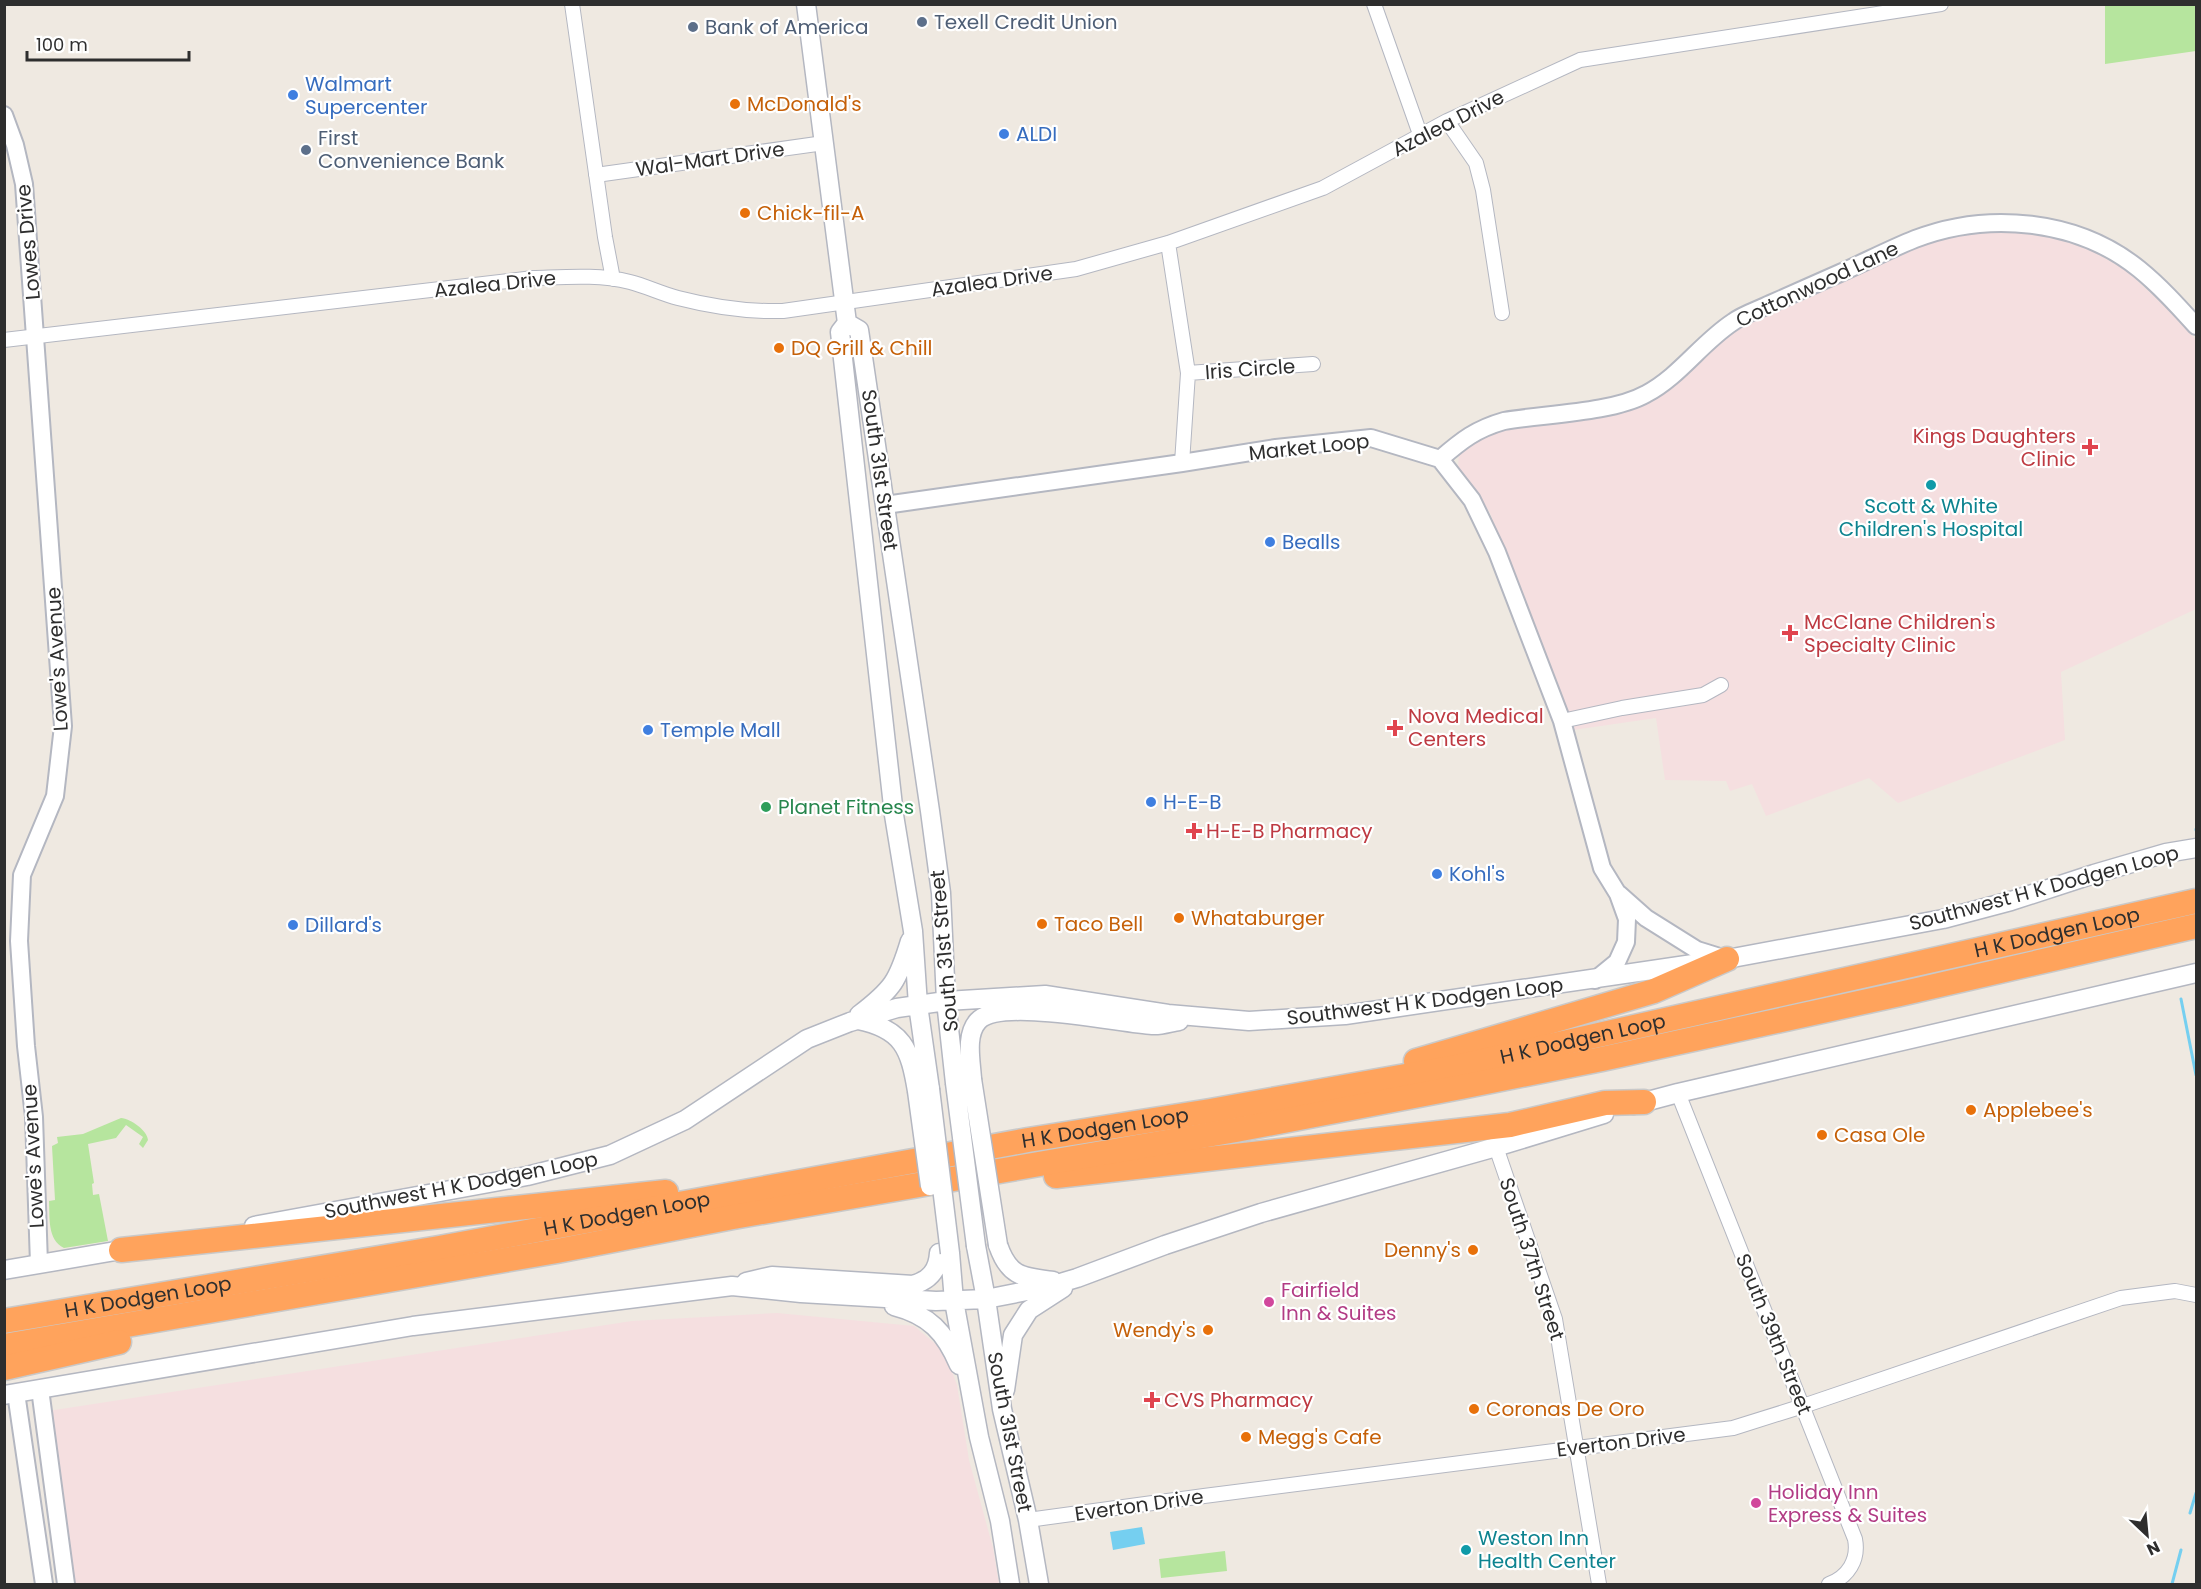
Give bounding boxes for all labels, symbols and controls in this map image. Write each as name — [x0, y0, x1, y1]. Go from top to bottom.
place label: Texell Credit Union — [934, 8, 1118, 36]
place label: Bank of America — [705, 13, 868, 41]
marker: Texell Credit Union — [915, 15, 929, 29]
marker: Bank of America — [686, 20, 700, 34]
scale bar — [27, 24, 189, 62]
text: 100 m — [36, 32, 88, 57]
place label: Walmart Supercenter — [305, 70, 427, 121]
street label: Azalea Drive — [1387, 83, 1509, 163]
marker: Walmart Supercenter — [286, 88, 300, 102]
place label: McDonald's — [747, 90, 862, 118]
marker: McDonald's — [728, 97, 742, 111]
place label: ALDI — [1016, 120, 1057, 148]
place label: First Convenience Bank — [318, 124, 505, 175]
marker: ALDI — [997, 127, 1011, 141]
street label: Wal-Mart Drive — [634, 135, 786, 183]
marker: First Convenience Bank — [299, 143, 313, 157]
street label: Lowes Drive — [9, 183, 47, 301]
place label: Chick-fil-A — [757, 199, 865, 227]
marker: Chick-fil-A — [738, 206, 752, 220]
street label: Cottonwood Lane — [1731, 234, 1903, 334]
street label: Azalea Drive — [929, 259, 1055, 303]
street label: Azalea Drive — [433, 264, 557, 304]
place label: DQ Grill & Chill — [791, 334, 932, 362]
marker: DQ Grill & Chill — [772, 341, 786, 355]
street label: Iris Circle — [1204, 352, 1296, 386]
street label: South 31st Street — [855, 388, 905, 552]
place label: Kings Daughters Clinic — [1913, 422, 2076, 473]
street label: Market Loop — [1247, 427, 1371, 467]
marker: Kings Daughters Clinic — [2081, 438, 2099, 456]
marker: Scott & White Children's Hospital — [1924, 478, 1938, 492]
place label: Scott & White Children's Hospital — [1839, 492, 2023, 543]
place label: Bealls — [1282, 528, 1340, 556]
marker: Bealls — [1263, 535, 1277, 549]
street label: Lowe's Avenue — [39, 586, 75, 732]
place label: McClane Children's Specialty Clinic — [1804, 608, 1996, 659]
marker: McClane Children's Specialty Clinic — [1781, 624, 1799, 642]
place label: Nova Medical Centers — [1408, 702, 1544, 753]
place label: Temple Mall — [660, 716, 781, 744]
marker: Nova Medical Centers — [1386, 719, 1404, 737]
marker: Temple Mall — [641, 723, 655, 737]
place label: H-E-B — [1163, 788, 1221, 816]
place label: Planet Fitness — [778, 793, 914, 821]
marker: H-E-B — [1144, 795, 1158, 809]
marker: Planet Fitness — [759, 800, 773, 814]
place label: H-E-B Pharmacy — [1206, 817, 1373, 845]
marker: H-E-B Pharmacy — [1187, 824, 1201, 838]
street label: Southwest H K Dodgen Loop — [1907, 840, 2181, 936]
place label: Kohl's — [1449, 860, 1505, 888]
marker: Kohl's — [1430, 867, 1444, 881]
street label: South 31st Street — [923, 869, 965, 1033]
street label: H K Dodgen Loop — [1971, 901, 2141, 963]
place label: Whataburger — [1191, 904, 1325, 932]
place label: Taco Bell — [1054, 910, 1143, 938]
place label: Dillard's — [305, 911, 382, 939]
marker: Whataburger — [1172, 911, 1186, 925]
marker: Taco Bell — [1035, 917, 1049, 931]
marker: Dillard's — [286, 918, 300, 932]
street label: Southwest H K Dodgen Loop — [1285, 970, 1565, 1032]
street label: H K Dodgen Loop — [1497, 1006, 1668, 1071]
street label: Lowe's Avenue — [15, 1083, 51, 1229]
place label: Applebee's — [1983, 1096, 2093, 1124]
street label: H K Dodgen Loop — [1020, 1101, 1191, 1155]
marker: Applebee's — [1964, 1103, 1978, 1117]
place label: Casa Ole — [1834, 1121, 1925, 1149]
marker: Casa Ole — [1815, 1128, 1829, 1142]
street label: Southwest H K Dodgen Loop — [322, 1145, 600, 1225]
street label: South 37th Street — [1493, 1174, 1571, 1344]
street label: H K Dodgen Loop — [541, 1185, 712, 1243]
place label: Denny's — [1384, 1236, 1461, 1264]
marker: Denny's — [1466, 1243, 1480, 1257]
street label: South 39th Street — [1729, 1249, 1819, 1419]
street label: H K Dodgen Loop — [62, 1269, 234, 1325]
place label: Fairfield Inn & Suites — [1281, 1276, 1397, 1327]
marker: Fairfield Inn & Suites — [1262, 1295, 1276, 1309]
place label: Wendy's — [1113, 1316, 1196, 1344]
marker: Wendy's — [1201, 1323, 1215, 1337]
street label: South 31st Street — [981, 1350, 1039, 1514]
place label: CVS Pharmacy — [1164, 1386, 1313, 1414]
marker: CVS Pharmacy — [1145, 1393, 1159, 1407]
place label: Coronas De Oro — [1486, 1395, 1644, 1423]
marker: Coronas De Oro — [1467, 1402, 1481, 1416]
street label: Everton Drive — [1555, 1420, 1687, 1464]
place label: Megg's Cafe — [1258, 1423, 1382, 1451]
marker: Megg's Cafe — [1239, 1430, 1253, 1444]
place label: Holiday Inn Express & Suites — [1768, 1478, 1927, 1529]
street label: Everton Drive — [1073, 1482, 1205, 1528]
marker: Holiday Inn Express & Suites — [1749, 1496, 1763, 1510]
north arrow — [2117, 1505, 2177, 1565]
place label: Weston Inn Health Center — [1478, 1524, 1616, 1575]
text: N — [2143, 1535, 2164, 1561]
marker: Weston Inn Health Center — [1459, 1543, 1473, 1557]

